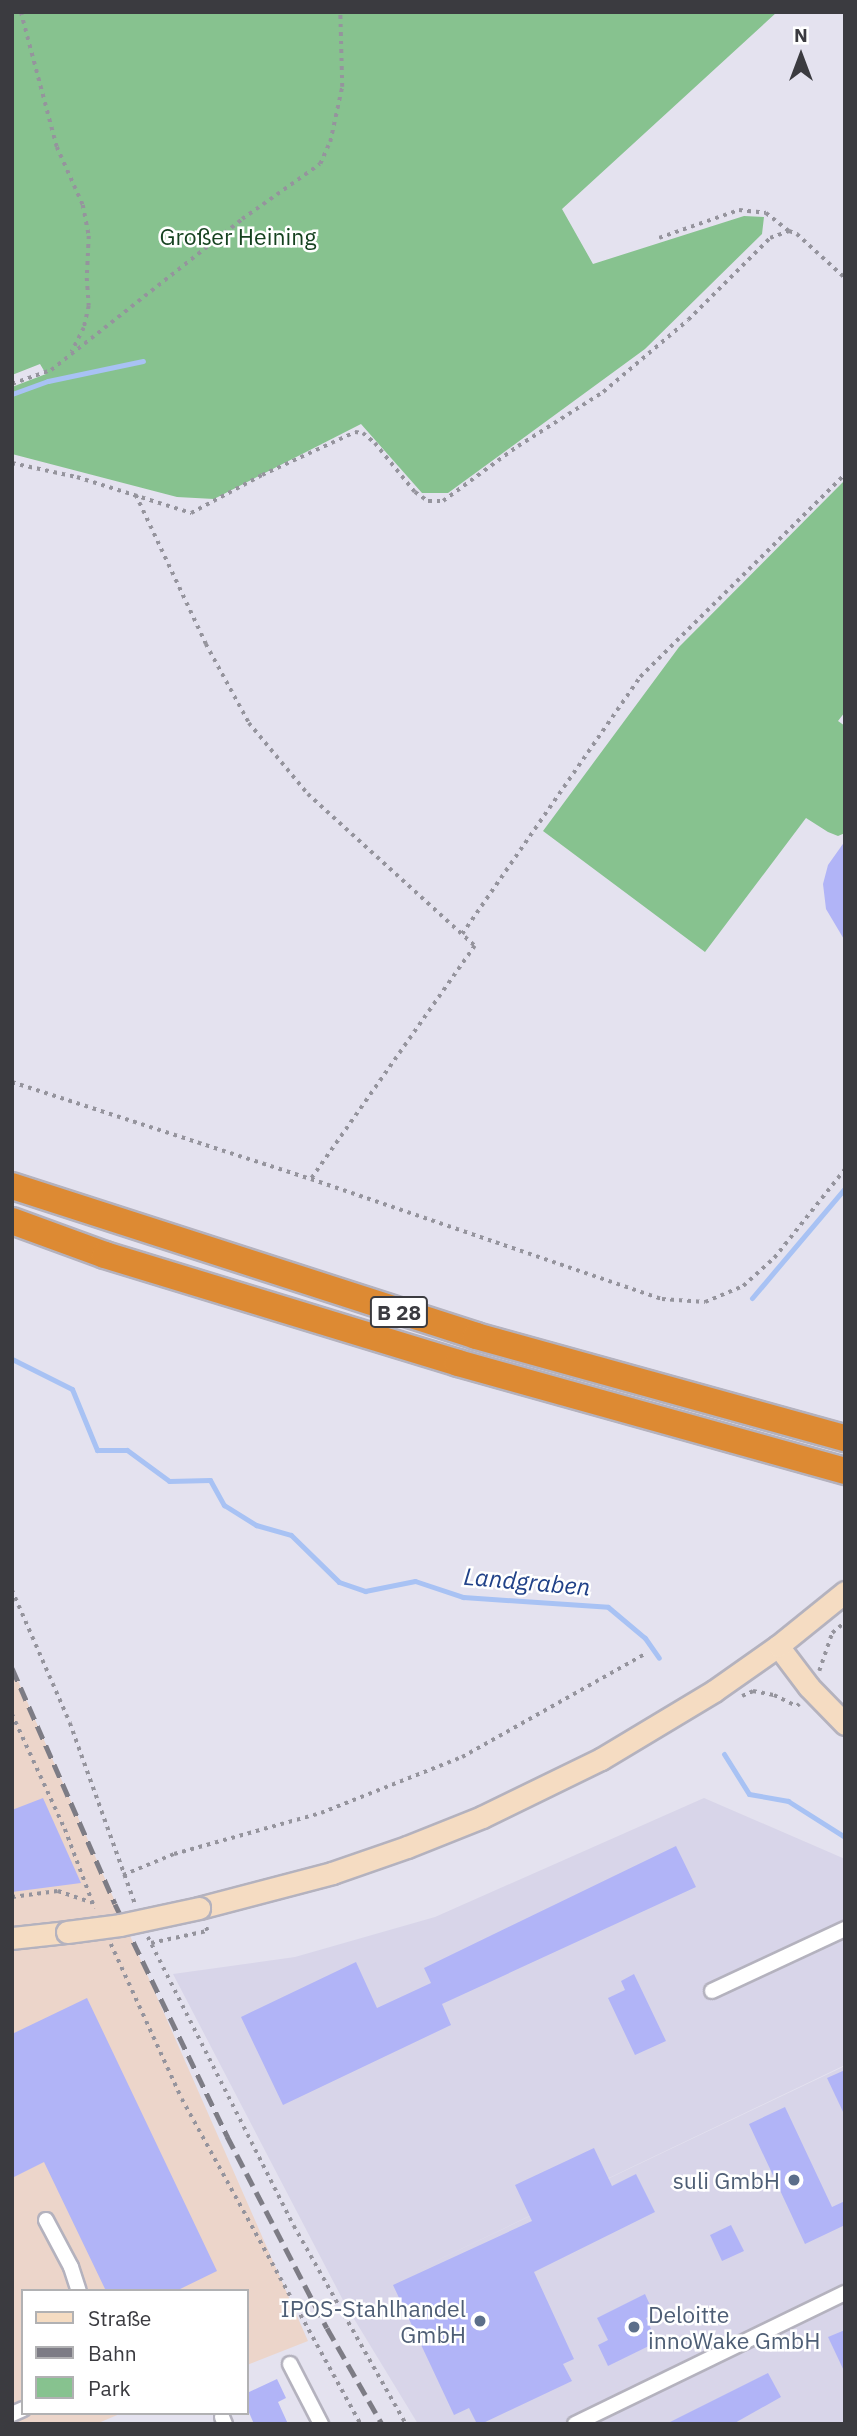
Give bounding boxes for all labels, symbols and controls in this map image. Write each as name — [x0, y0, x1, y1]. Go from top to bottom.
north arrow — [766, 21, 836, 91]
text: N — [794, 23, 808, 47]
park label: Großer Heining — [160, 222, 316, 250]
road number: B 28 — [369, 1294, 429, 1330]
water label: Landgraben — [462, 1562, 592, 1602]
place label: suli GmbH — [673, 2166, 780, 2194]
marker: suli GmbH — [786, 2172, 802, 2188]
legend — [21, 2289, 248, 2415]
place label: IPOS-Stahlhandel GmbH — [281, 2294, 466, 2348]
place label: Deloitte innoWake GmbH — [648, 2300, 820, 2354]
text: Straße — [88, 2304, 151, 2332]
marker: IPOS-Stahlhandel GmbH — [472, 2313, 488, 2329]
marker: Deloitte innoWake GmbH — [626, 2319, 642, 2335]
text: Bahn — [88, 2339, 137, 2367]
text: Park — [88, 2374, 131, 2402]

